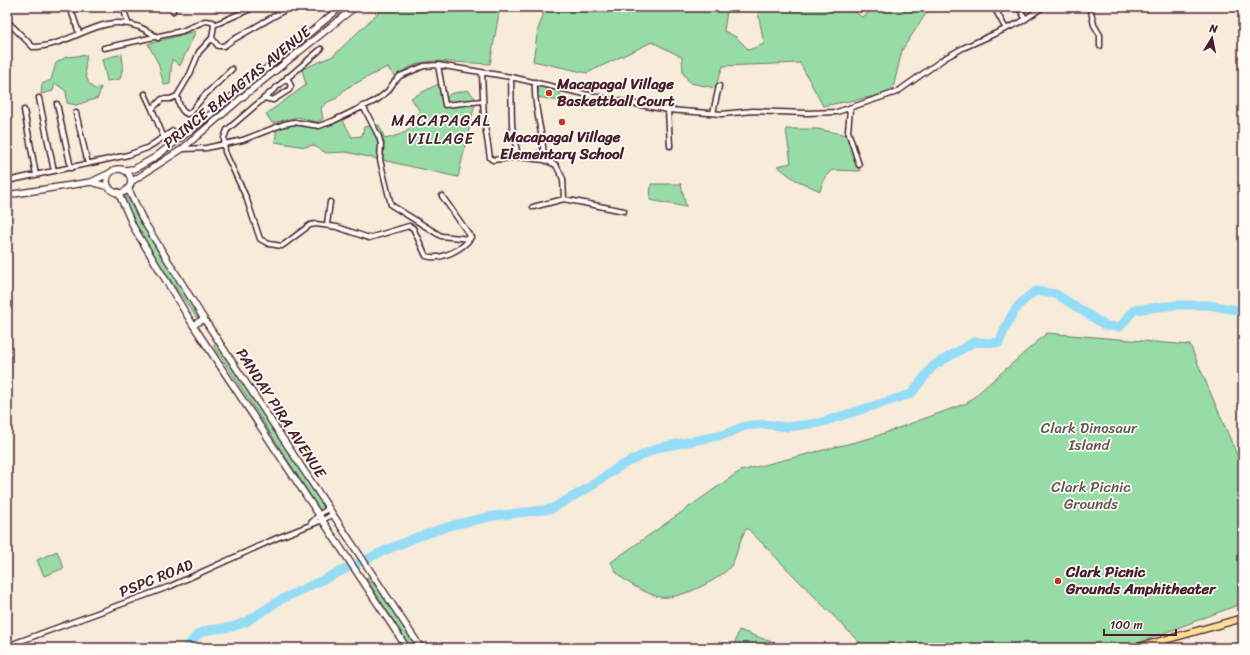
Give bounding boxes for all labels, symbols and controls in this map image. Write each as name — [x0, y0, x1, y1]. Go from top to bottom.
street label: PRINCE BALAGTAS AVENUE — [157, 18, 318, 155]
north arrow — [1192, 18, 1232, 58]
text: N — [1207, 18, 1219, 39]
place label: Macapagal Village Baskettball Court — [556, 71, 675, 114]
marker: Macapagal Village Baskettball Court — [544, 88, 554, 98]
district label: MACAPAGAL VILLAGE — [391, 106, 491, 153]
marker: Macapagal Village Elementary School — [557, 117, 567, 127]
place label: Macapagal Village Elementary School — [500, 124, 625, 167]
street label: PANDAY PIRA AVENUE — [229, 343, 334, 485]
park label: Clark Dinosaur Island — [1041, 415, 1138, 458]
park label: Clark Picnic Grounds — [1051, 474, 1131, 517]
street label: PSPC ROAD — [115, 551, 197, 605]
place label: Clark Picnic Grounds Amphitheater — [1065, 559, 1217, 602]
marker: Clark Picnic Grounds Amphitheater — [1053, 576, 1063, 586]
scale bar — [1104, 611, 1176, 637]
text: 100 m — [1110, 614, 1143, 636]

